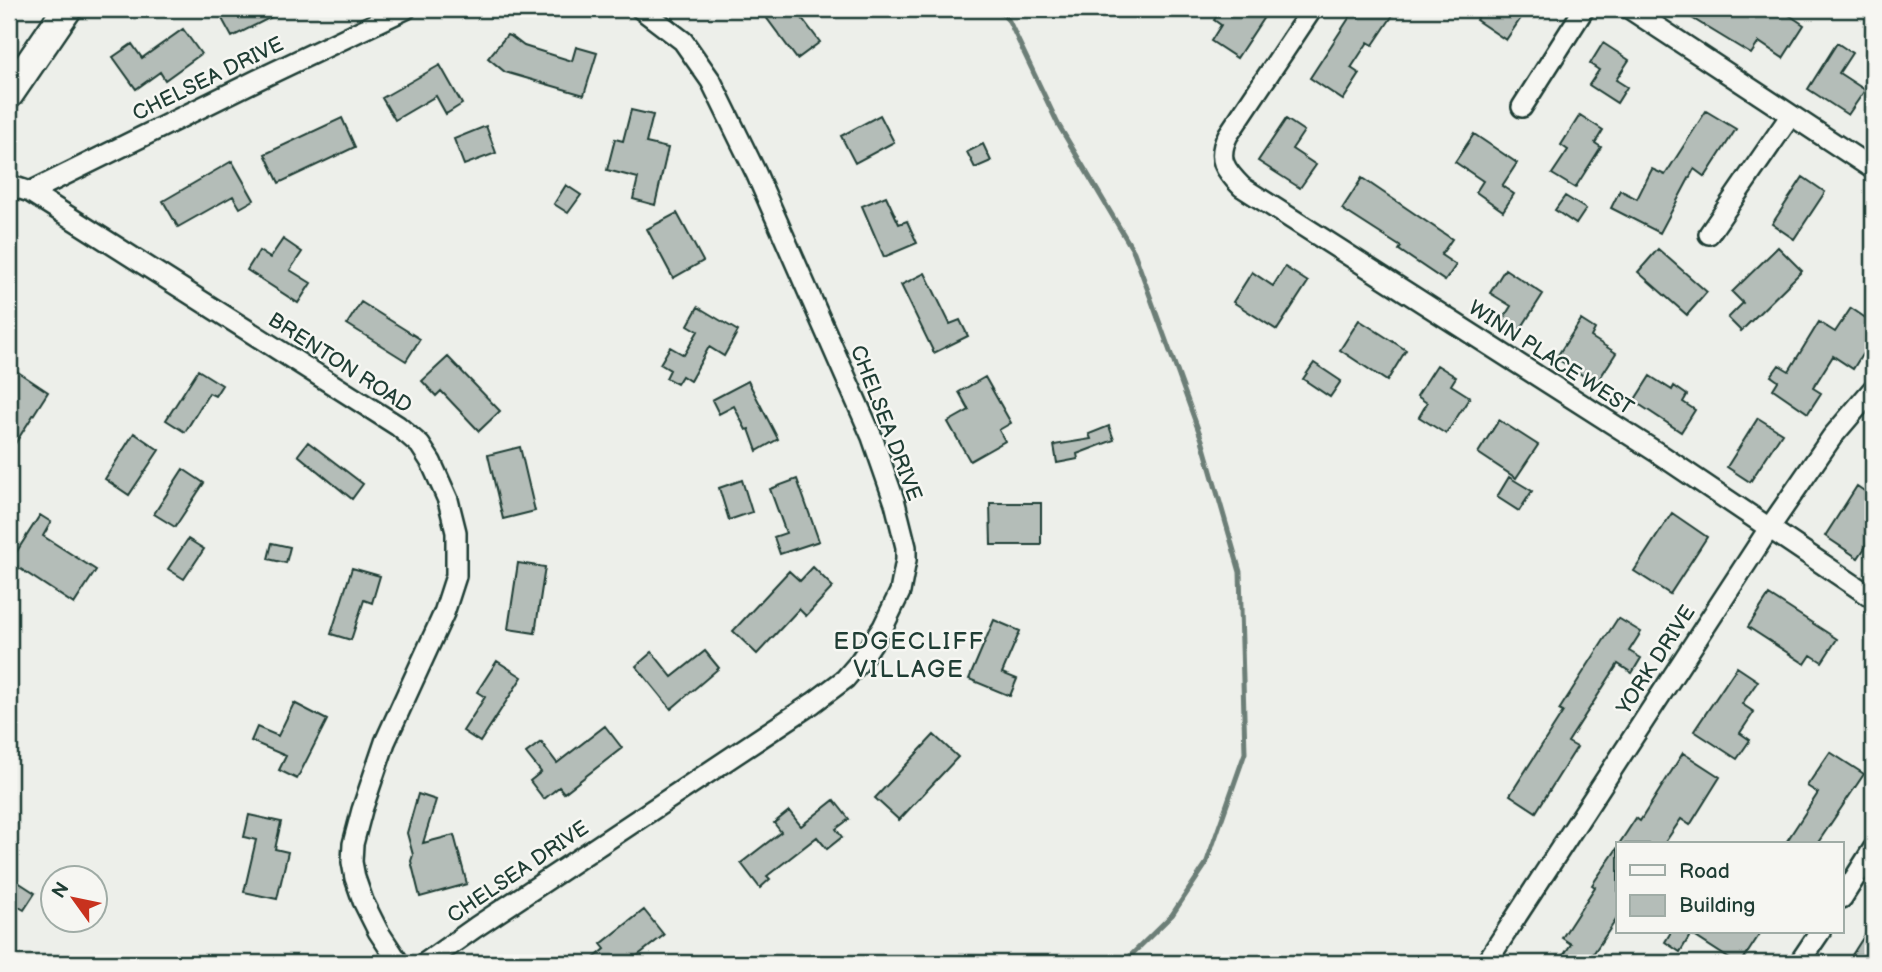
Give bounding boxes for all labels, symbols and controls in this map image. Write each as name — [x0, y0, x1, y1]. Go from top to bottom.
street label: CHELSEA DRIVE — [128, 32, 288, 126]
street label: WINN PLACE WEST — [1464, 295, 1639, 421]
street label: BRENTON ROAD — [264, 307, 416, 419]
street label: CHELSEA DRIVE — [845, 342, 927, 504]
street label: YORK DRIVE — [1611, 601, 1701, 720]
district label: EDGECLIFF VILLAGE — [833, 627, 985, 684]
street label: CHELSEA DRIVE — [443, 816, 593, 928]
legend — [1616, 842, 1843, 934]
text: Road — [1679, 859, 1730, 884]
north arrow — [38, 864, 108, 934]
text: N — [47, 878, 75, 903]
text: Building — [1679, 893, 1755, 918]

